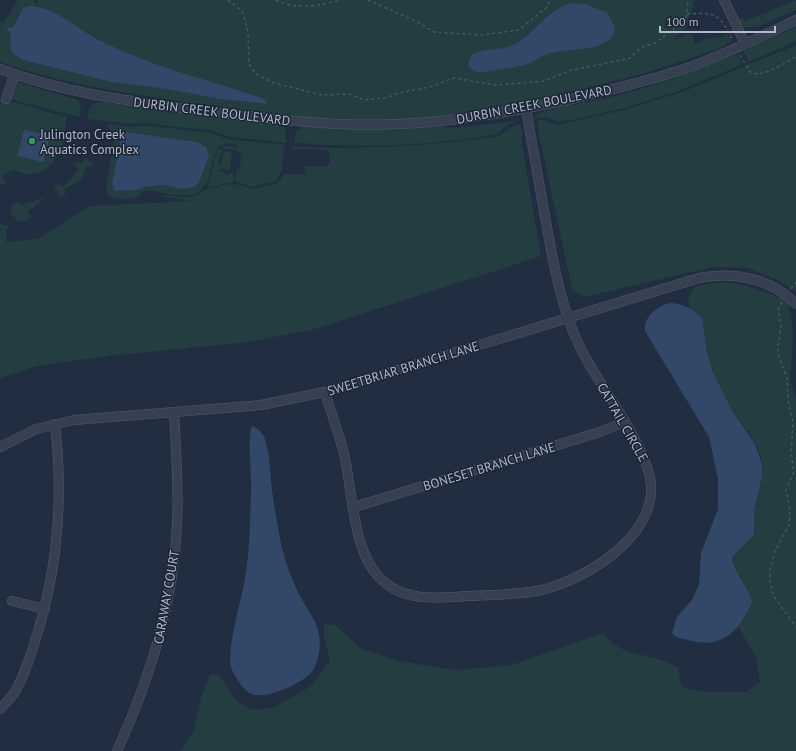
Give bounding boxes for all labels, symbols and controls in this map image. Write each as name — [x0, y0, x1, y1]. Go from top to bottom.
scale bar — [660, 8, 775, 34]
text: 100 m — [666, 14, 699, 29]
street label: DURBIN CREEK BOULEVARD — [455, 81, 613, 128]
street label: DURBIN CREEK BOULEVARD — [133, 93, 291, 130]
place label: Julington Creek Aquatics Complex — [39, 126, 139, 158]
marker: Julington Creek Aquatics Complex — [27, 136, 37, 146]
street label: SWEETBRIAR BRANCH LANE — [325, 337, 481, 400]
street label: CATTAIL CIRCLE — [593, 380, 652, 465]
street label: BONESET BRANCH LANE — [421, 438, 557, 495]
street label: CARAWAY COURT — [150, 549, 183, 646]

